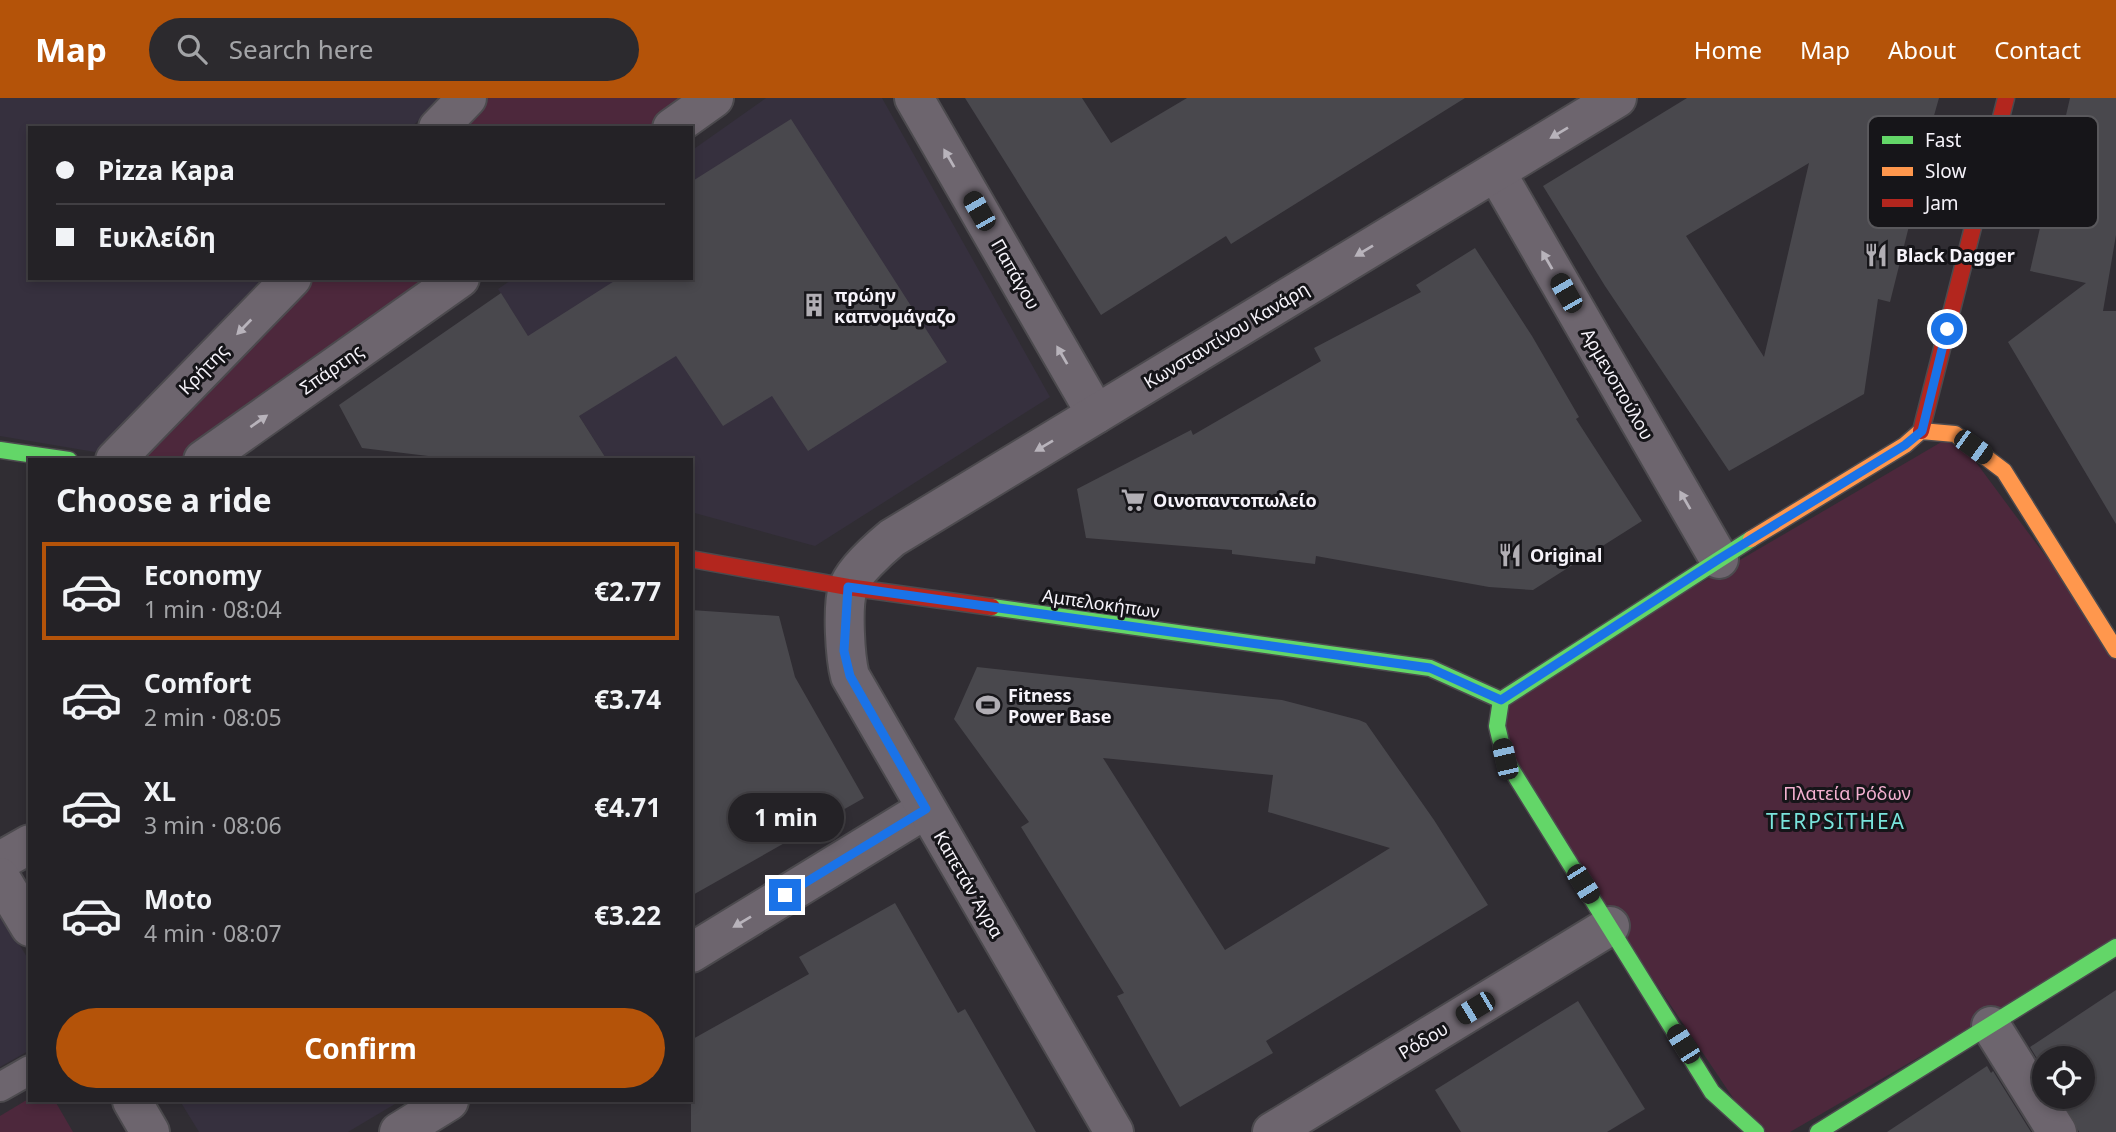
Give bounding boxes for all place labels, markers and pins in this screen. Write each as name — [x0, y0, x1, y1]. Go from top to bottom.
restaurant icon: Black Dagger — [1862, 241, 1890, 269]
place label: Black Dagger — [1896, 243, 2015, 267]
place label: πρώην καπνομάγαζο — [834, 283, 956, 328]
building icon: πρώην καπνομάγαζο — [800, 291, 828, 319]
supermarket icon: Οινοπαντοπωλείο — [1119, 486, 1147, 514]
place label: Οινοπαντοπωλείο — [1153, 488, 1317, 512]
restaurant icon: Original — [1496, 541, 1524, 569]
place label: Original — [1530, 543, 1602, 567]
place label: Fitness Power Base — [1008, 683, 1111, 728]
sports icon: Fitness Power Base — [974, 691, 1002, 719]

